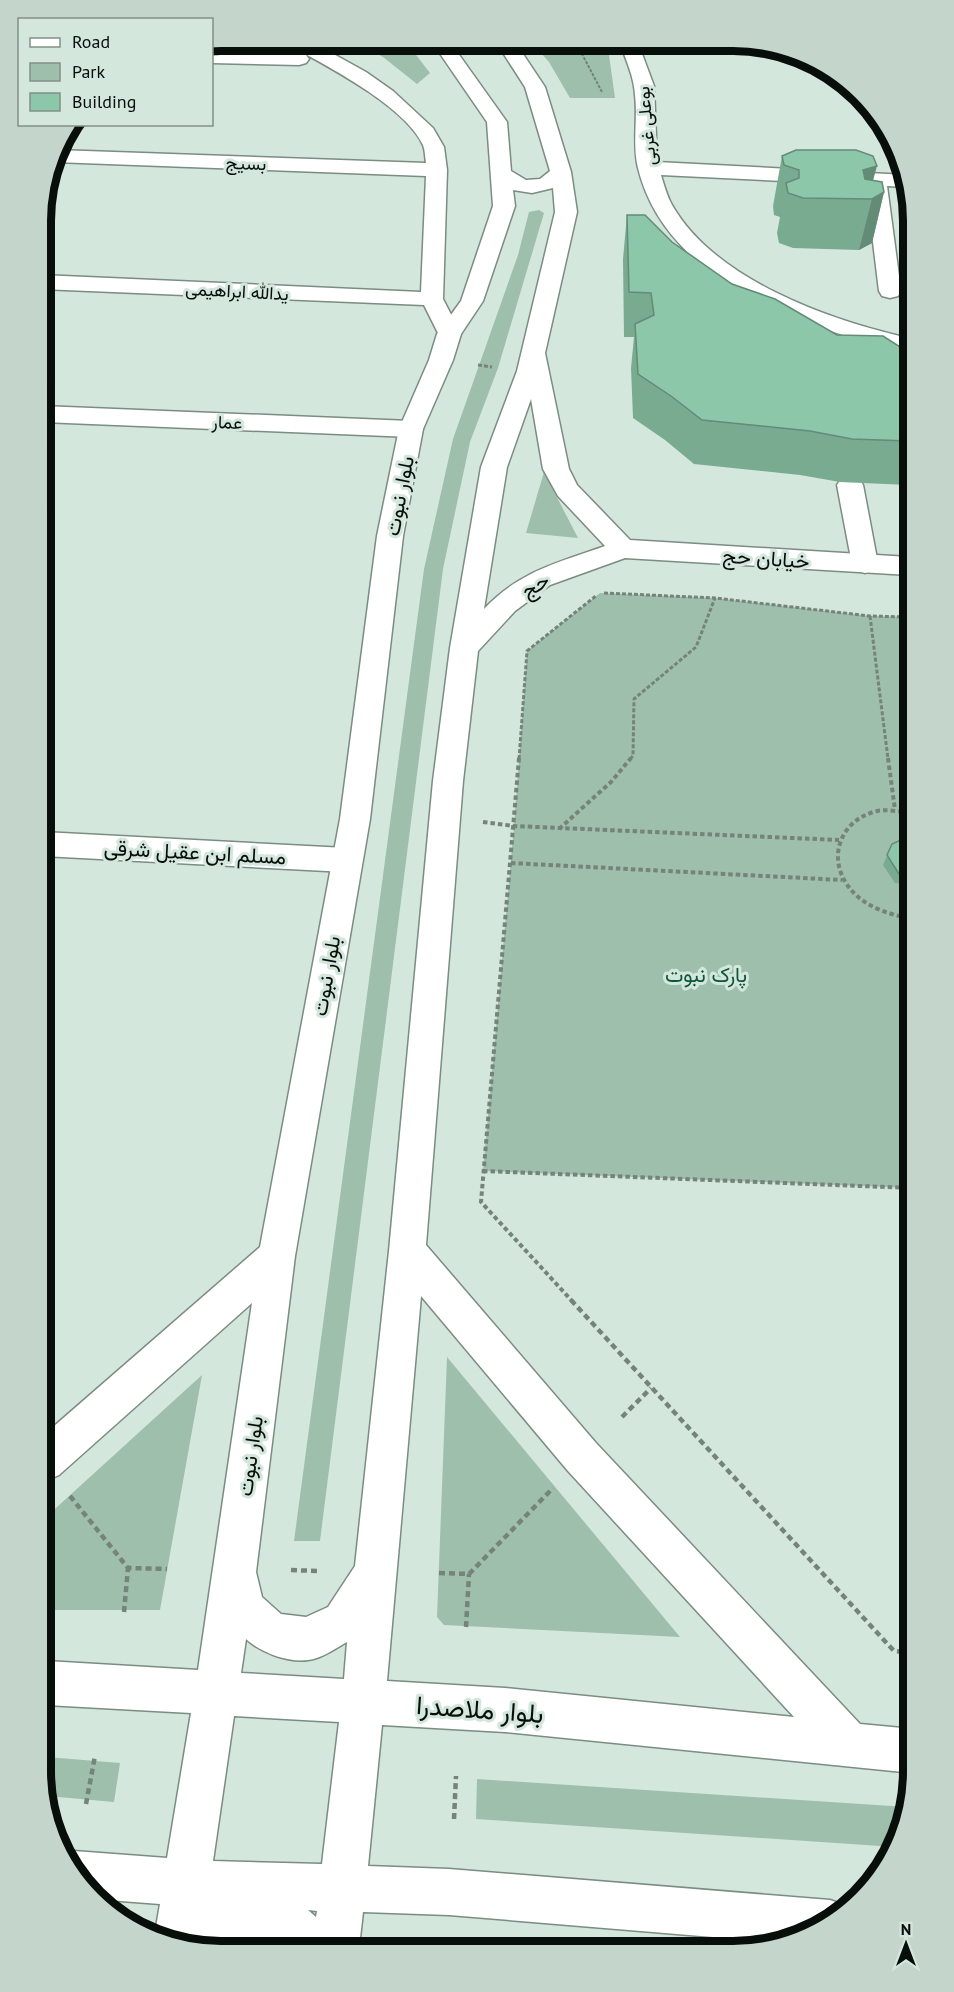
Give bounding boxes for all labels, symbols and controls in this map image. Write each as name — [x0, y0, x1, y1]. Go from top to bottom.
legend — [18, 18, 213, 126]
text: Road — [72, 30, 110, 53]
text: Park — [72, 60, 105, 83]
street label: بوعلی غربی — [631, 85, 661, 167]
text: Building — [72, 90, 136, 113]
street label: بسیج — [225, 151, 267, 176]
street label: یدالله ابراهیمی — [185, 277, 289, 305]
street label: عمار — [210, 410, 243, 434]
street label: بلوار نبوت — [378, 454, 420, 538]
street label: خیابان حج — [721, 541, 810, 576]
street label: حج — [516, 566, 555, 605]
street label: مسلم ابن عقیل شرقی — [103, 834, 287, 871]
street label: بلوار نبوت — [306, 934, 346, 1018]
park label: پارک نبوت — [665, 961, 747, 989]
street label: بلوار نبوت — [231, 1414, 269, 1498]
street label: بلوار ملاصدرا — [415, 1688, 545, 1730]
north arrow — [876, 1914, 936, 1974]
text: N — [901, 1919, 911, 1939]

